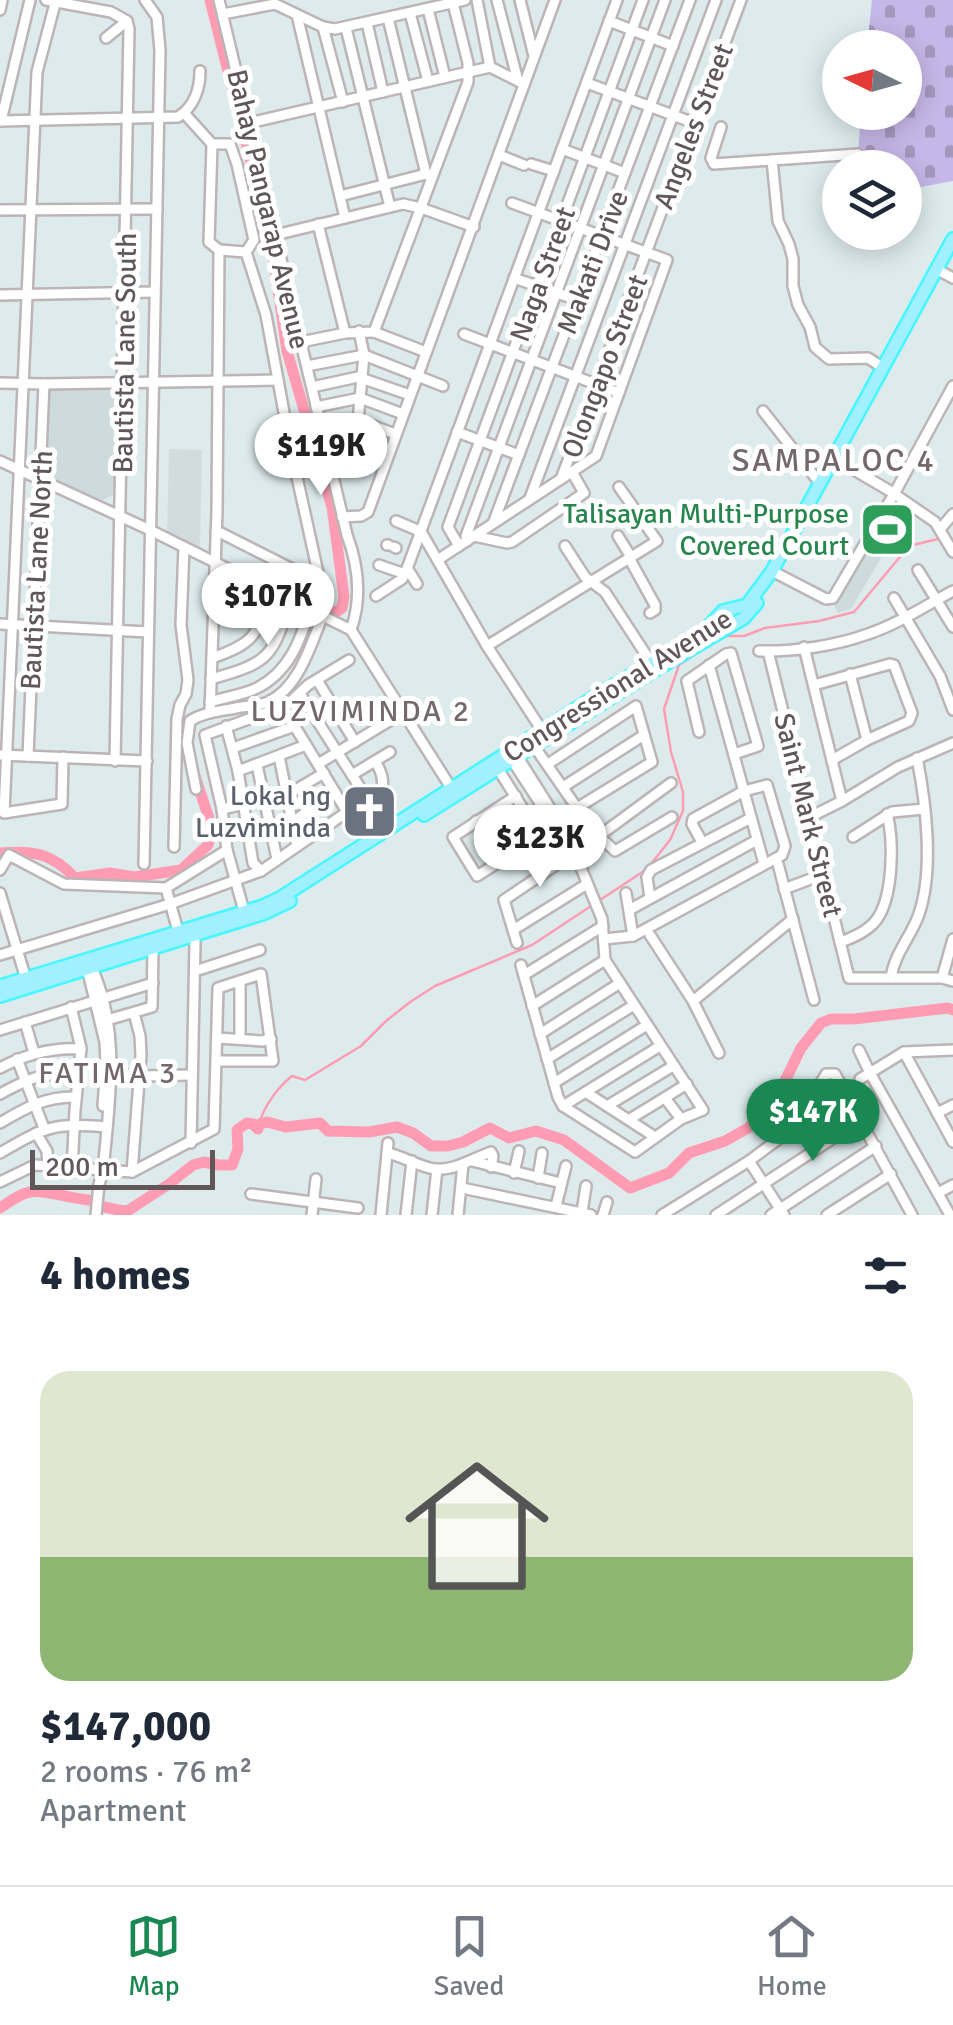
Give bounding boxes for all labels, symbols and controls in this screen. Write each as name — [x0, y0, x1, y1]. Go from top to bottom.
north arrow — [822, 30, 922, 130]
map controls — [822, 30, 922, 250]
street label: Angeles Street — [647, 39, 741, 214]
street label: Bahay Pangarap Avenue — [219, 66, 317, 352]
button: layers — [822, 150, 922, 250]
street label: Makati Drive — [550, 186, 636, 339]
street label: Naga Street — [503, 202, 583, 347]
street label: Bautista Lane South — [106, 232, 144, 474]
street label: Olongapo Street — [554, 270, 656, 463]
pin: $119K — [251, 413, 391, 498]
text: $119K — [277, 426, 365, 465]
district label: SAMPALOC 4 — [732, 441, 936, 480]
street label: Bautista Lane North — [14, 449, 60, 691]
place label: Talisayan Multi-Purpose Covered Court — [563, 497, 849, 563]
sports icon: Talisayan Multi-Purpose Covered Court — [858, 499, 918, 559]
pin: $107K — [198, 563, 338, 648]
text: $107K — [224, 576, 312, 615]
street label: Congressional Avenue — [497, 602, 738, 770]
district label: LUZVIMINDA 2 — [251, 693, 471, 730]
street label: Saint Mark Street — [766, 710, 850, 921]
place label: Lokal ng Luzviminda — [195, 779, 331, 845]
church icon: Lokal ng Luzviminda — [340, 781, 400, 841]
pin: $123K — [470, 805, 610, 890]
text: $123K — [496, 818, 584, 857]
district label: FATIMA 3 — [38, 1055, 178, 1092]
pin: $147K — [743, 1079, 883, 1164]
text: $147K — [769, 1092, 857, 1131]
scale bar — [30, 1145, 215, 1190]
text: 200 m — [45, 1150, 119, 1184]
icon: filters — [858, 1248, 913, 1303]
text: 4 homes — [40, 1250, 190, 1301]
icon: home — [387, 1436, 567, 1616]
text: $147,000 — [40, 1701, 211, 1752]
text: 2 rooms · 76 m² — [40, 1752, 253, 1791]
text: Apartment — [40, 1791, 187, 1830]
tab: Map — [126, 1909, 181, 2003]
tab: Saved — [434, 1909, 504, 2003]
tab: Home — [757, 1909, 827, 2003]

